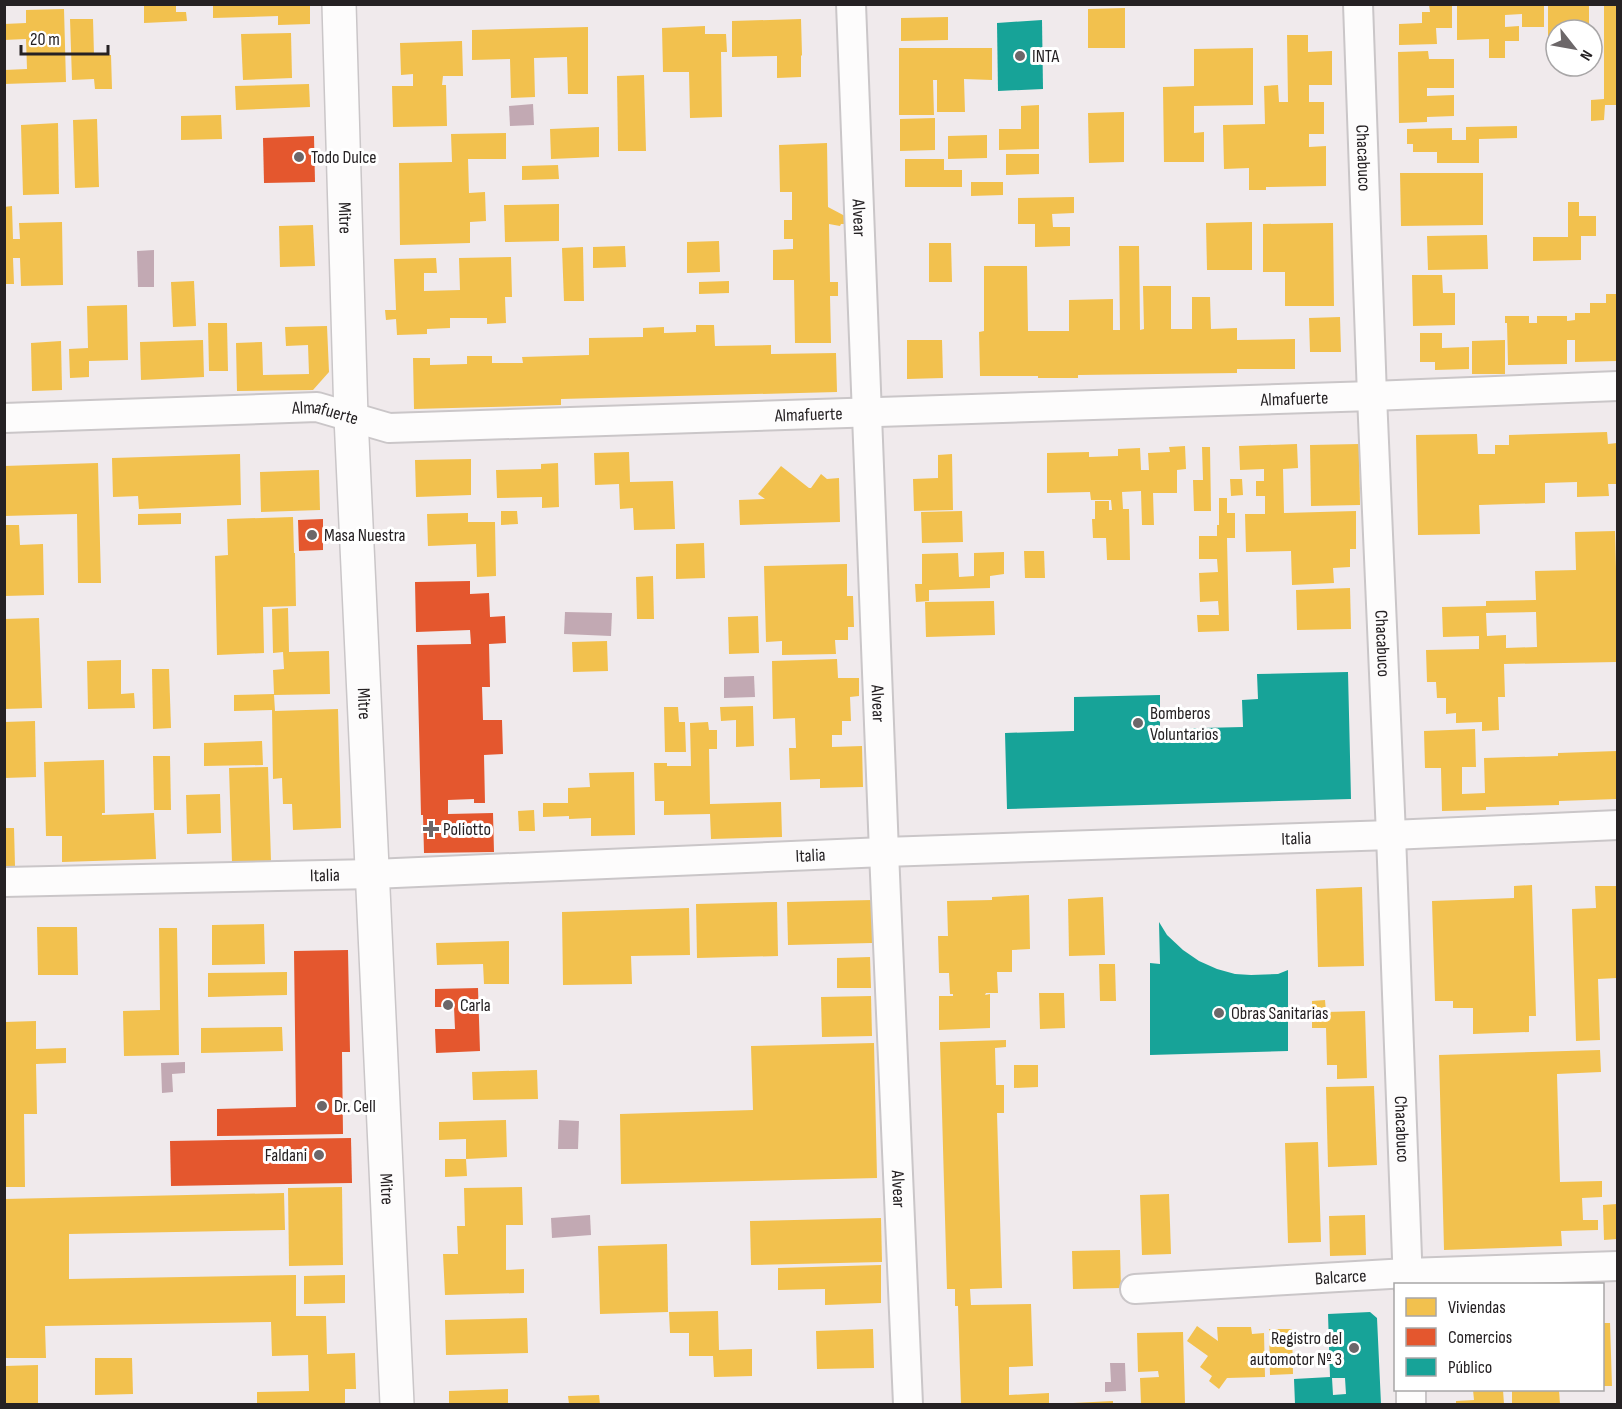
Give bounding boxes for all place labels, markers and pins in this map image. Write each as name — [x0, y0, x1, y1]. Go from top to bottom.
place label: INTA — [1032, 46, 1059, 67]
marker: INTA — [1013, 49, 1027, 63]
place label: Todo Dulce — [311, 147, 377, 168]
marker: Todo Dulce — [292, 150, 306, 164]
place label: Masa Nuestra — [324, 525, 406, 546]
marker: Masa Nuestra — [305, 528, 319, 542]
place label: Bomberos Voluntarios — [1150, 703, 1219, 745]
marker: Bomberos Voluntarios — [1131, 716, 1145, 730]
place label: Poliotto — [443, 819, 491, 840]
marker: Poliotto — [424, 822, 438, 836]
place label: Carla — [460, 995, 491, 1016]
marker: Carla — [441, 998, 455, 1012]
place label: Obras Sanitarias — [1231, 1003, 1328, 1024]
marker: Obras Sanitarias — [1212, 1006, 1226, 1020]
place label: Dr. Cell — [334, 1096, 376, 1117]
marker: Dr. Cell — [315, 1099, 329, 1113]
place label: Faldani — [265, 1145, 307, 1166]
marker: Faldani — [312, 1148, 326, 1162]
place label: Registro del automotor Nº 3 — [1250, 1328, 1342, 1370]
marker: Registro del automotor Nº 3 — [1347, 1341, 1361, 1355]

